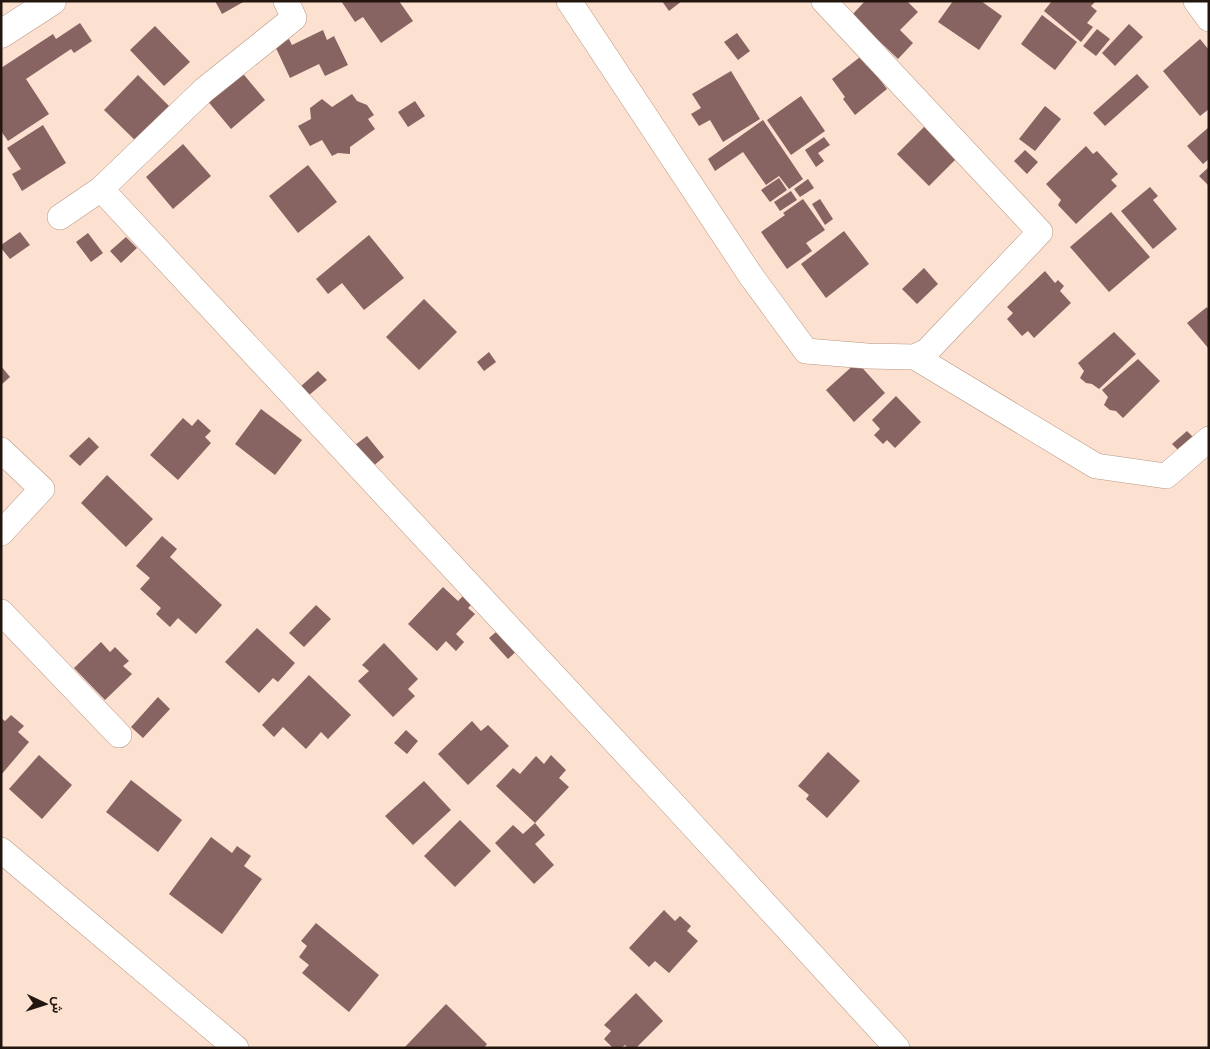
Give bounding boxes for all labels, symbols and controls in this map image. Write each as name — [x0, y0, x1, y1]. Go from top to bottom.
north arrow — [20, 979, 70, 1029]
text: ش — [48, 996, 68, 1014]

